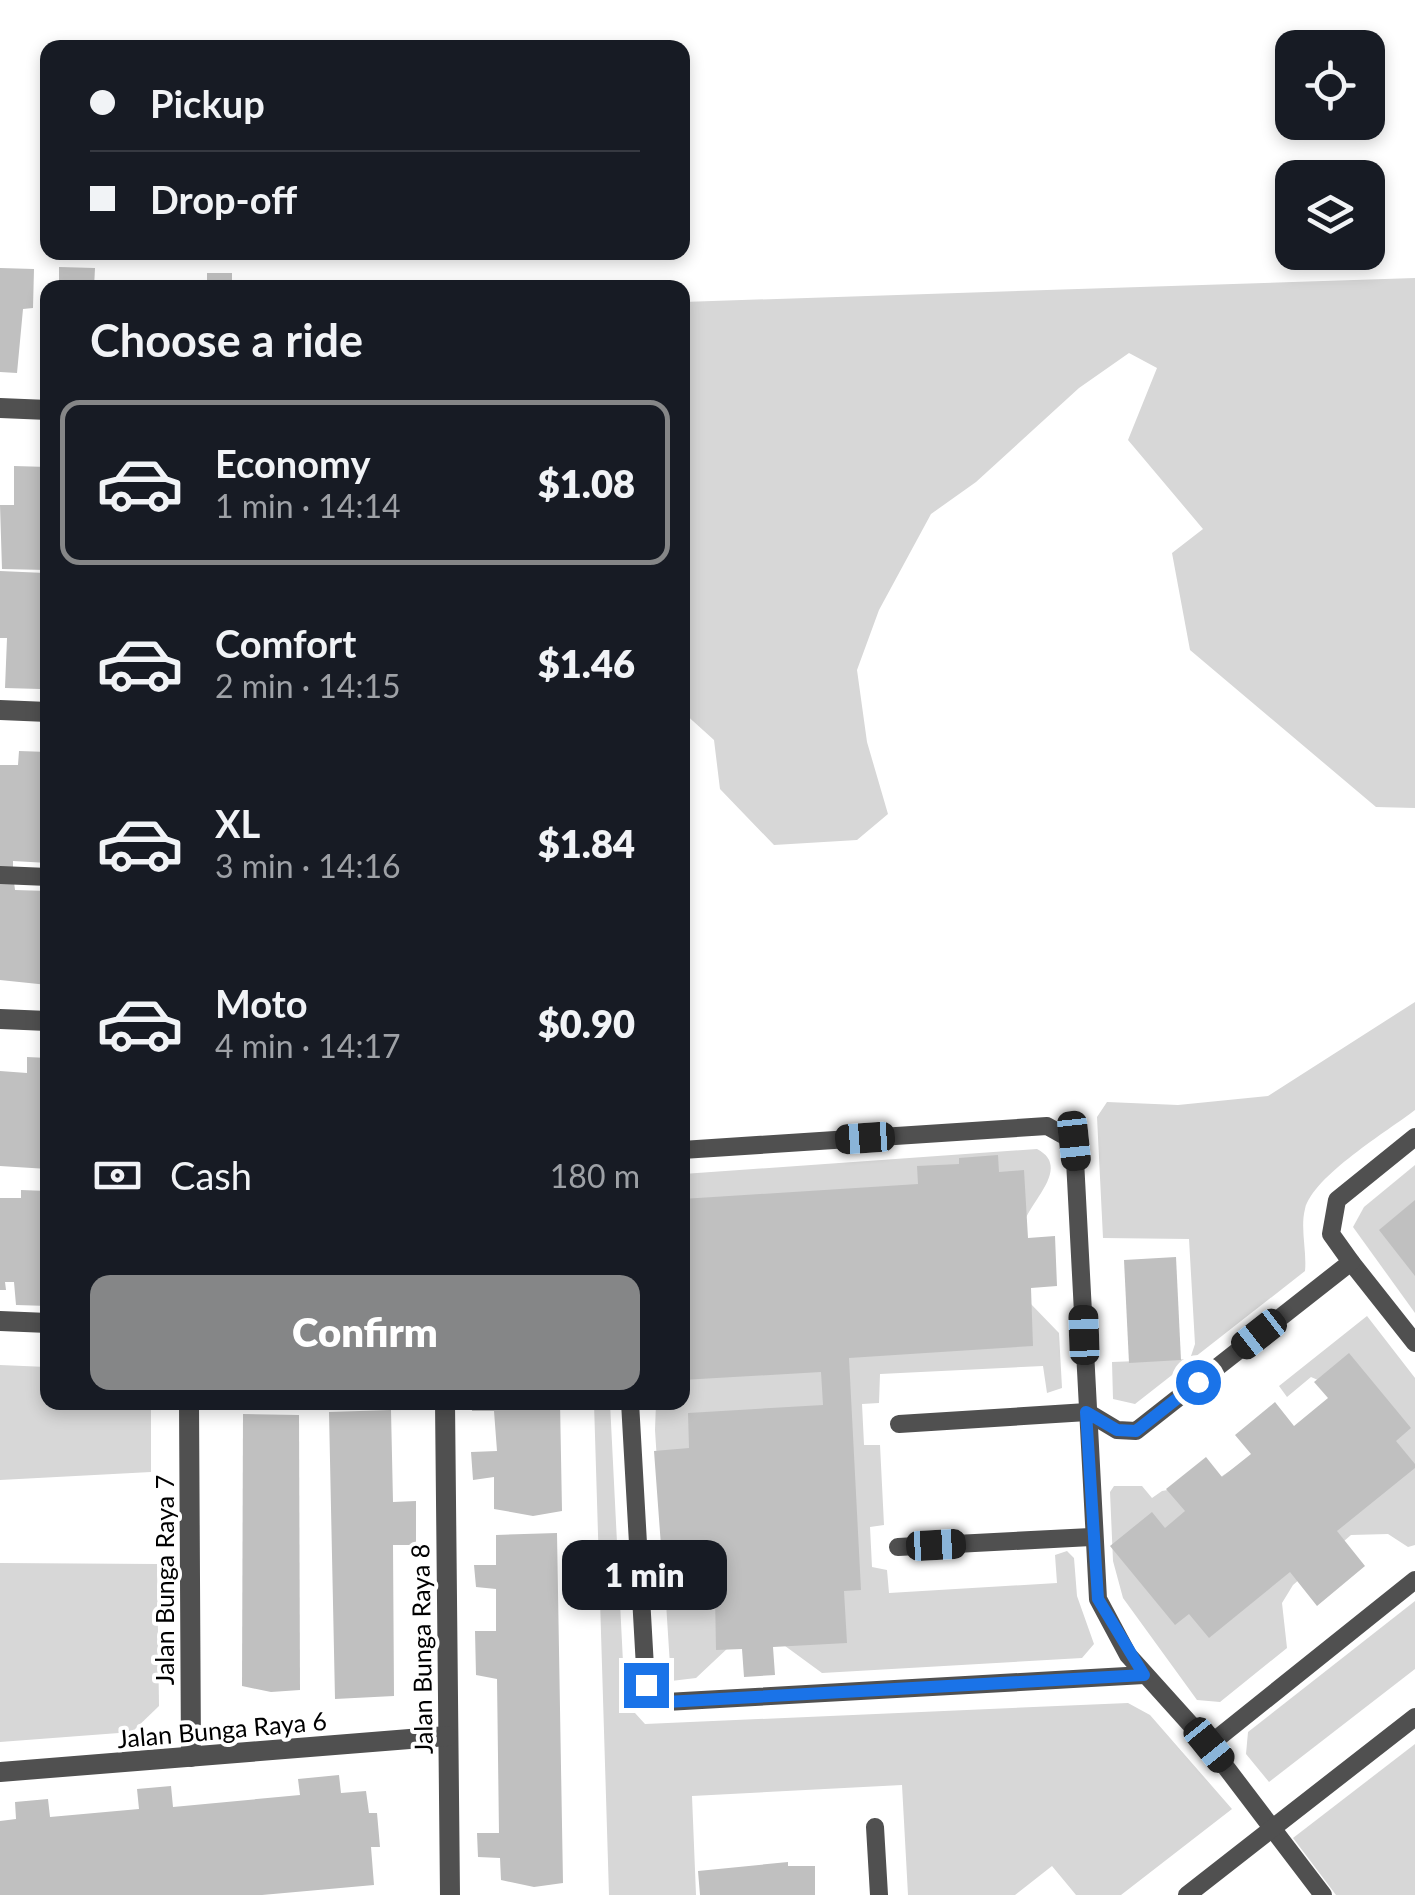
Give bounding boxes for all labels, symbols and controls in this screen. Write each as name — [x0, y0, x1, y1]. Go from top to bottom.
map controls — [1275, 30, 1385, 270]
button: locate — [1275, 30, 1385, 140]
text: Pickup — [150, 80, 265, 126]
button: layers — [1275, 160, 1385, 270]
text: Drop-off — [150, 176, 297, 222]
text: Choose a ride — [90, 313, 363, 367]
icon: car — [95, 438, 185, 528]
text: Economy — [215, 440, 370, 486]
text: $1.08 — [538, 460, 635, 506]
text: 1 min · 14:14 — [215, 486, 401, 525]
icon: car — [95, 618, 185, 708]
text: Comfort — [215, 620, 356, 666]
text: $1.46 — [538, 640, 635, 686]
text: 2 min · 14:15 — [215, 666, 401, 705]
icon: car — [95, 798, 185, 888]
text: XL — [215, 800, 260, 846]
text: $1.84 — [538, 820, 635, 866]
text: 3 min · 14:16 — [215, 846, 401, 885]
icon: car — [95, 978, 185, 1068]
text: Moto — [215, 980, 308, 1026]
text: $0.90 — [538, 1000, 635, 1046]
text: 4 min · 14:17 — [215, 1026, 401, 1065]
car — [1056, 1110, 1092, 1172]
car — [834, 1121, 896, 1155]
icon: cash — [90, 1148, 145, 1203]
text: Cash — [170, 1152, 252, 1198]
text: 180 m — [550, 1156, 640, 1195]
button: Confirm — [90, 1275, 640, 1390]
car — [1068, 1304, 1100, 1366]
car — [1226, 1304, 1292, 1364]
route start — [1176, 1360, 1221, 1405]
street label: Jalan Bunga Raya 7 — [149, 1475, 179, 1685]
car — [905, 1528, 967, 1562]
callout: 1 min — [564, 1540, 728, 1610]
street label: Jalan Bunga Raya 8 — [404, 1544, 438, 1754]
text: 1 min — [605, 1555, 684, 1594]
route end — [624, 1663, 669, 1708]
street label: Jalan Bunga Raya 6 — [116, 1705, 328, 1753]
car — [1178, 1712, 1240, 1778]

